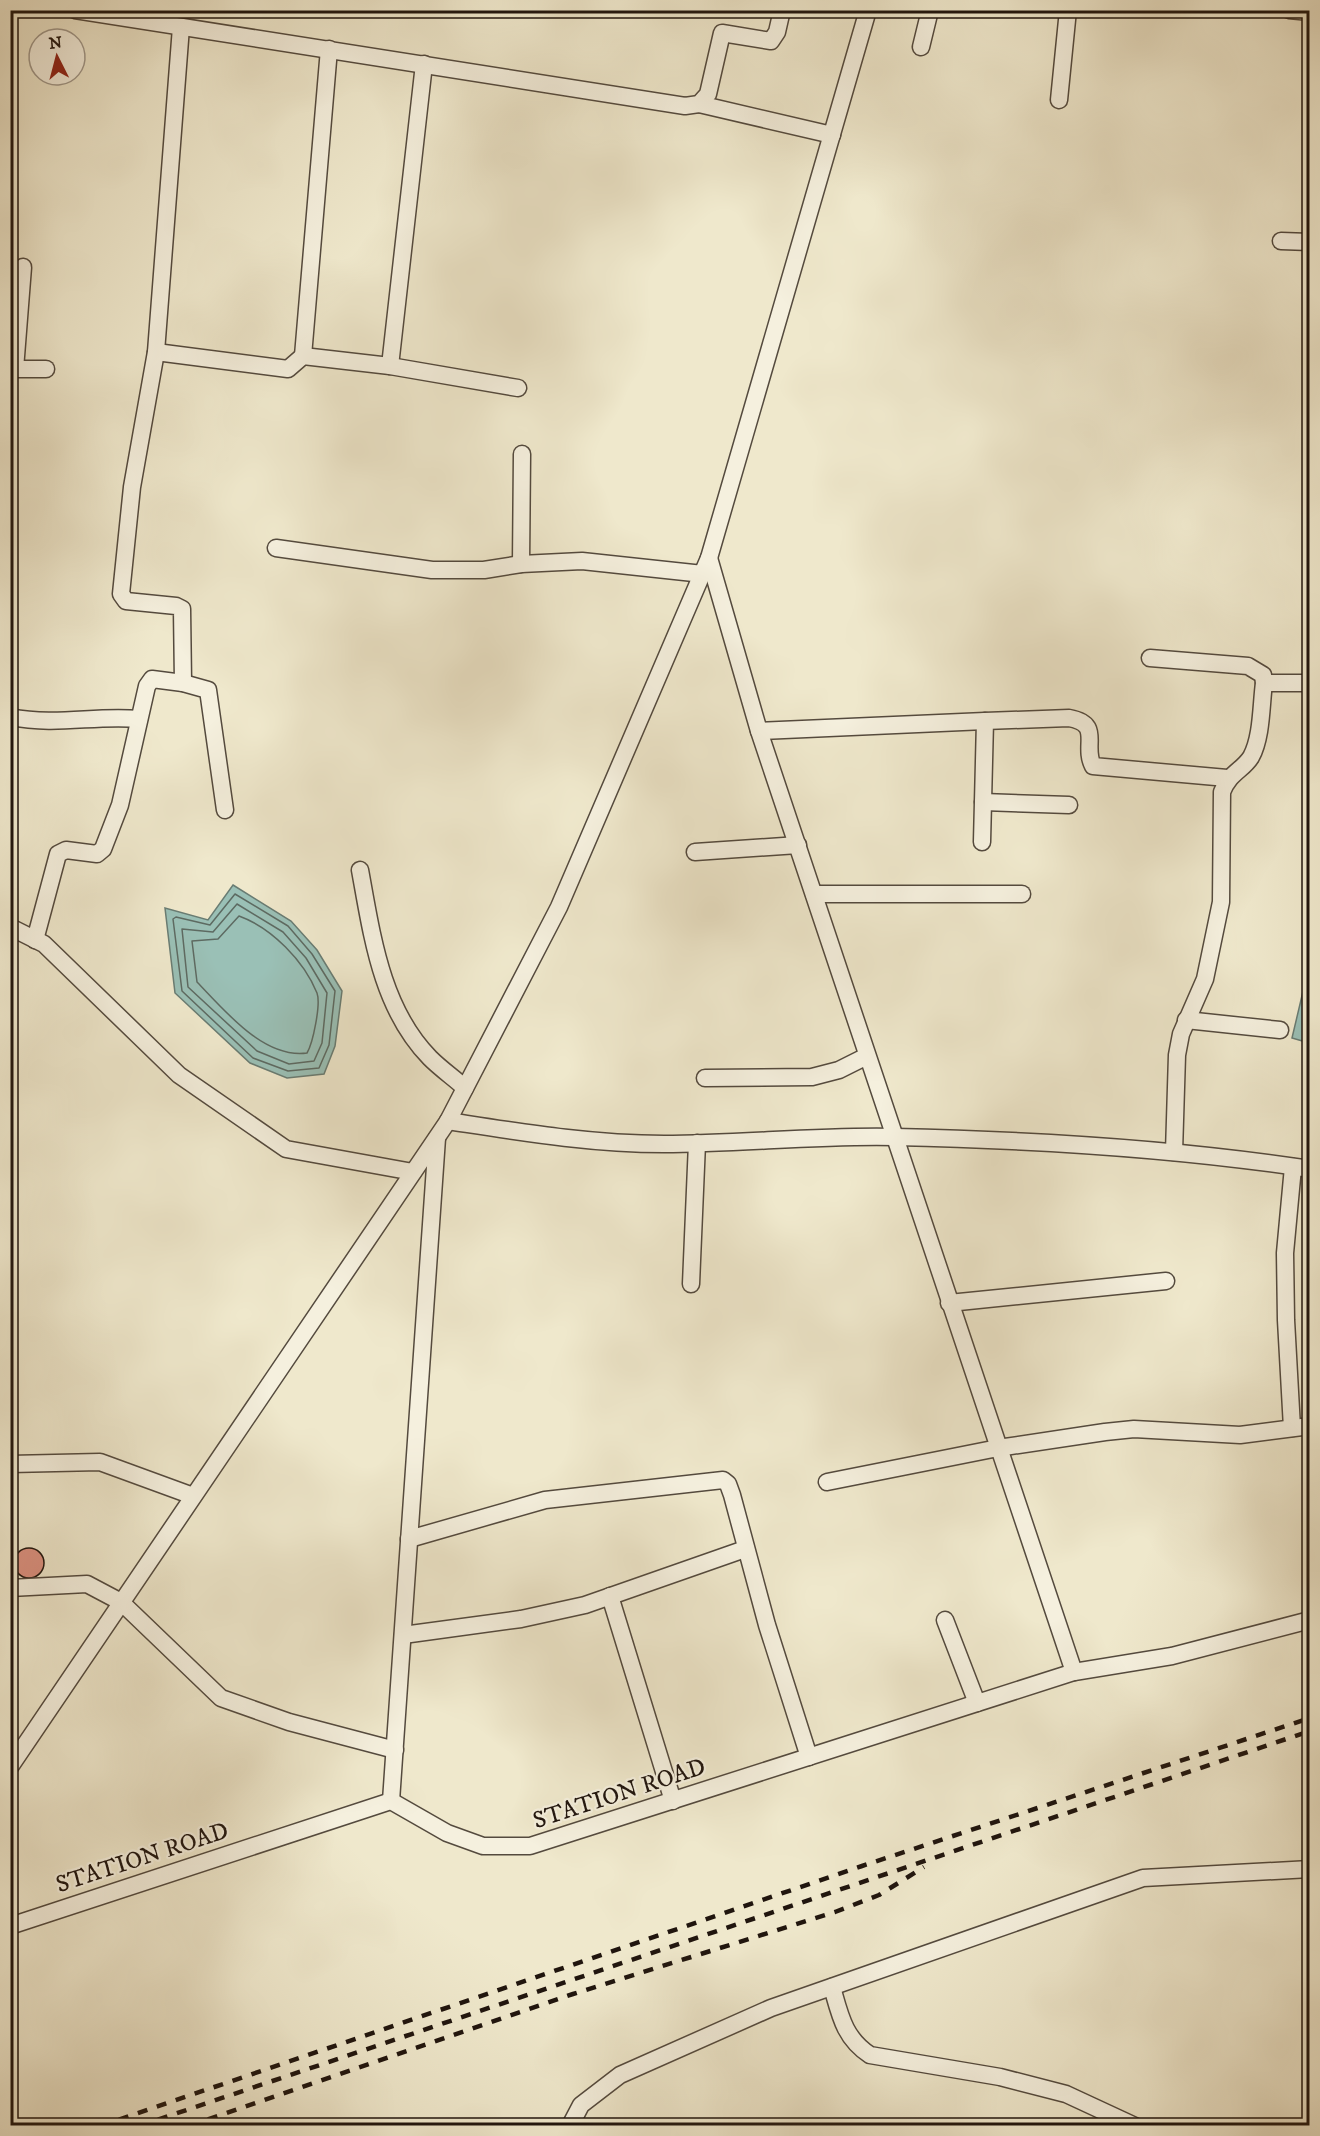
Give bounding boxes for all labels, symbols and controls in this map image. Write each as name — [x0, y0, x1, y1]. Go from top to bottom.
north arrow — [27, 27, 87, 87]
text: N — [48, 32, 63, 54]
street label: STATION ROAD — [529, 1752, 709, 1836]
street label: STATION ROAD — [52, 1816, 232, 1900]

